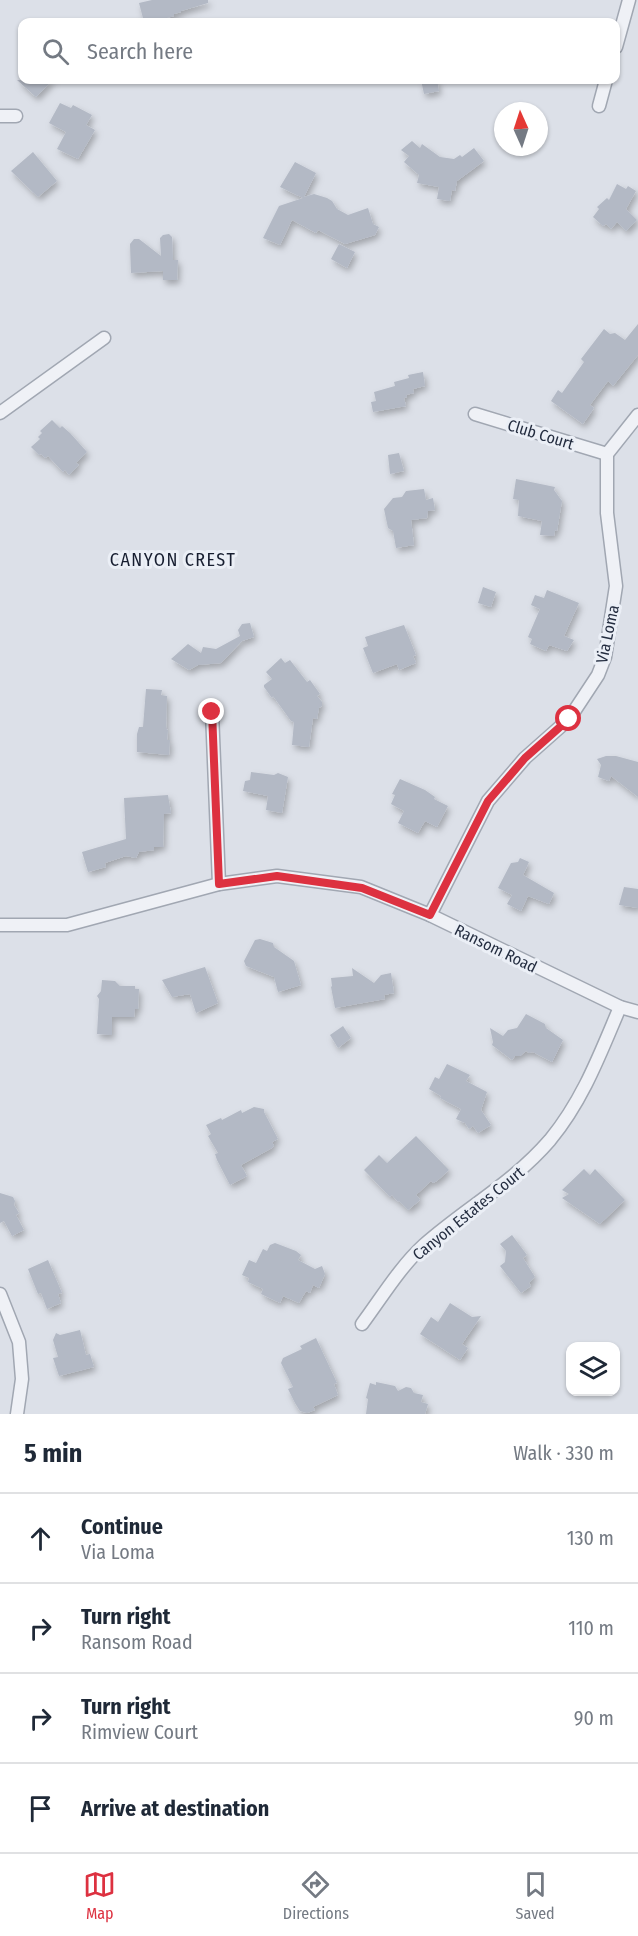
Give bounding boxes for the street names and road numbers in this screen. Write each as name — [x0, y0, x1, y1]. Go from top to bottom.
street label: Club Court — [505, 415, 577, 454]
street label: Via Loma — [592, 603, 623, 665]
street label: Ransom Road — [451, 920, 540, 977]
street label: Canyon Estates Court — [409, 1162, 528, 1264]

